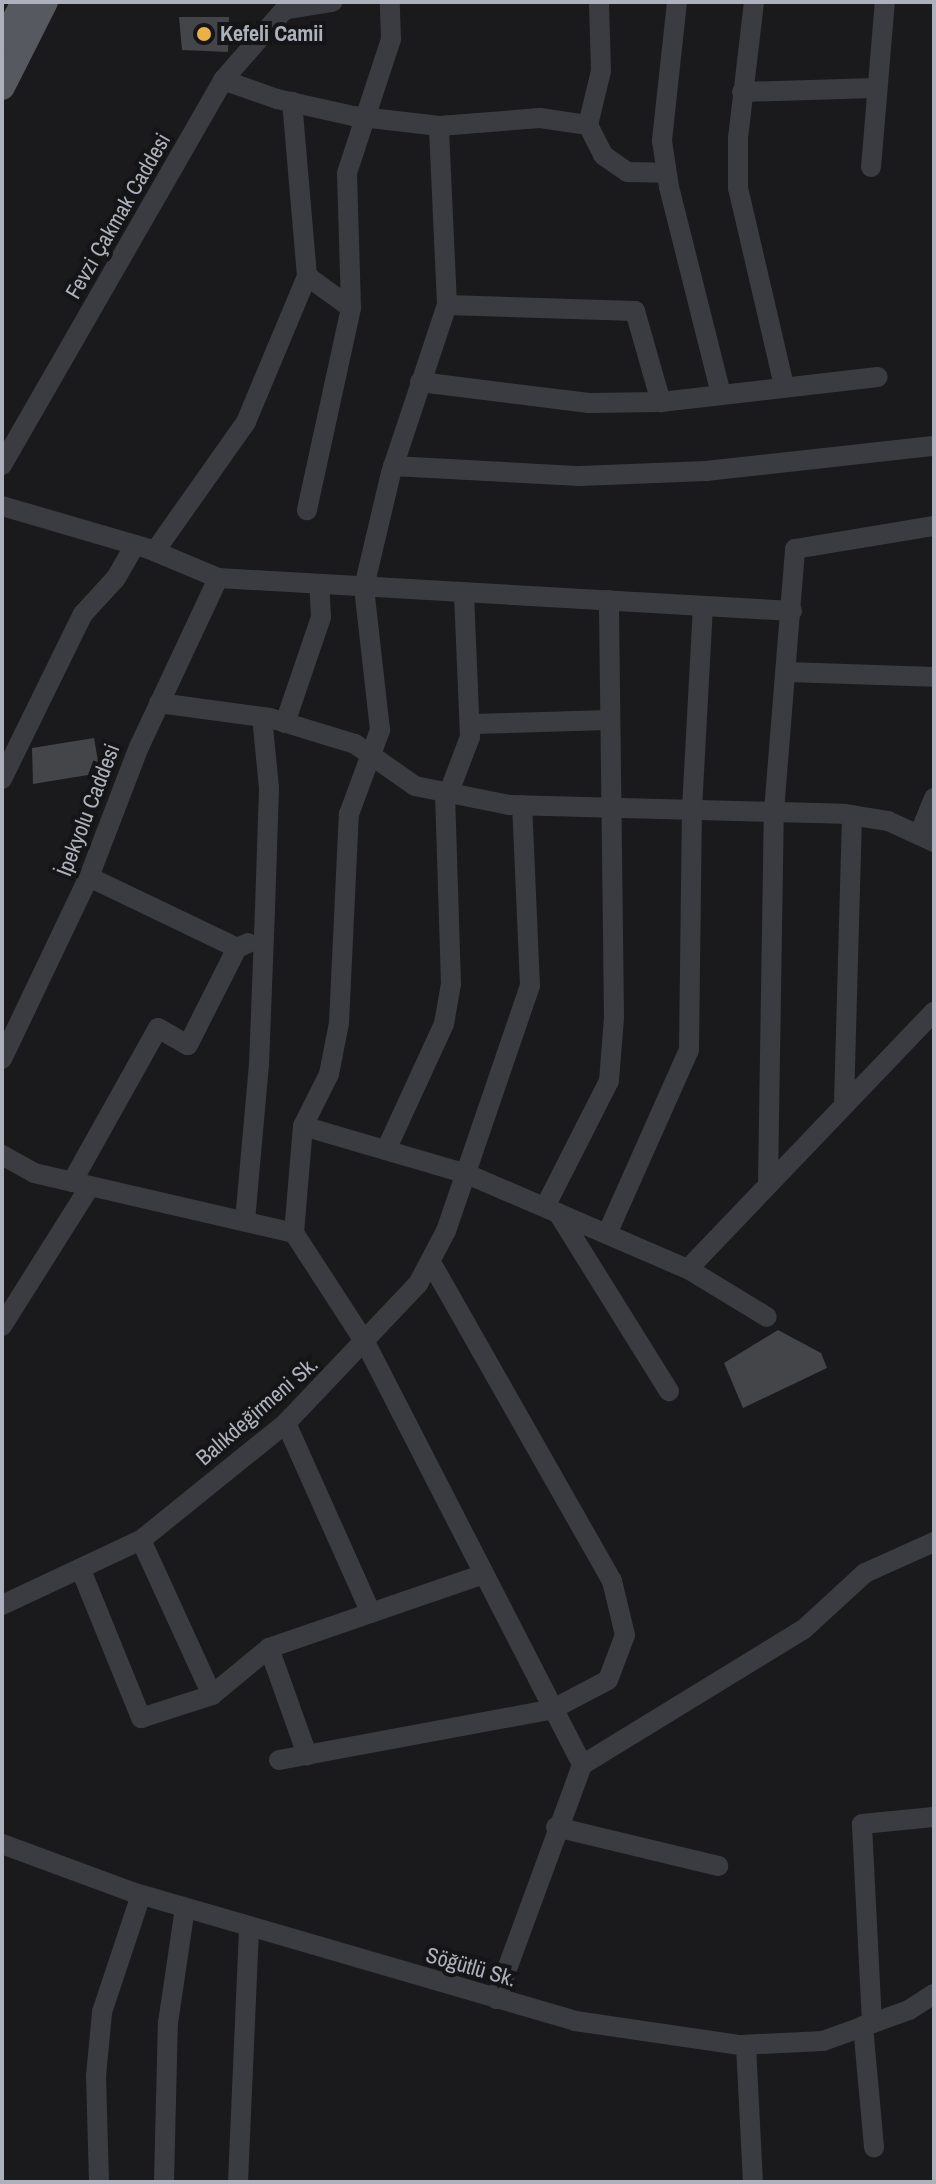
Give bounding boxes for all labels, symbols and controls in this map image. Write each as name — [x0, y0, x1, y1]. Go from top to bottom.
place label: Kefeli Camii — [220, 21, 323, 47]
marker: Kefeli Camii — [195, 25, 213, 43]
street label: Fevzi Çakmak Caddesi — [60, 129, 176, 303]
street label: İpekyolu Caddesi — [51, 740, 125, 880]
street label: Balıkdeğirmeni Sk. — [191, 1351, 323, 1471]
street label: Söğütlü Sk. — [423, 1942, 519, 1992]

